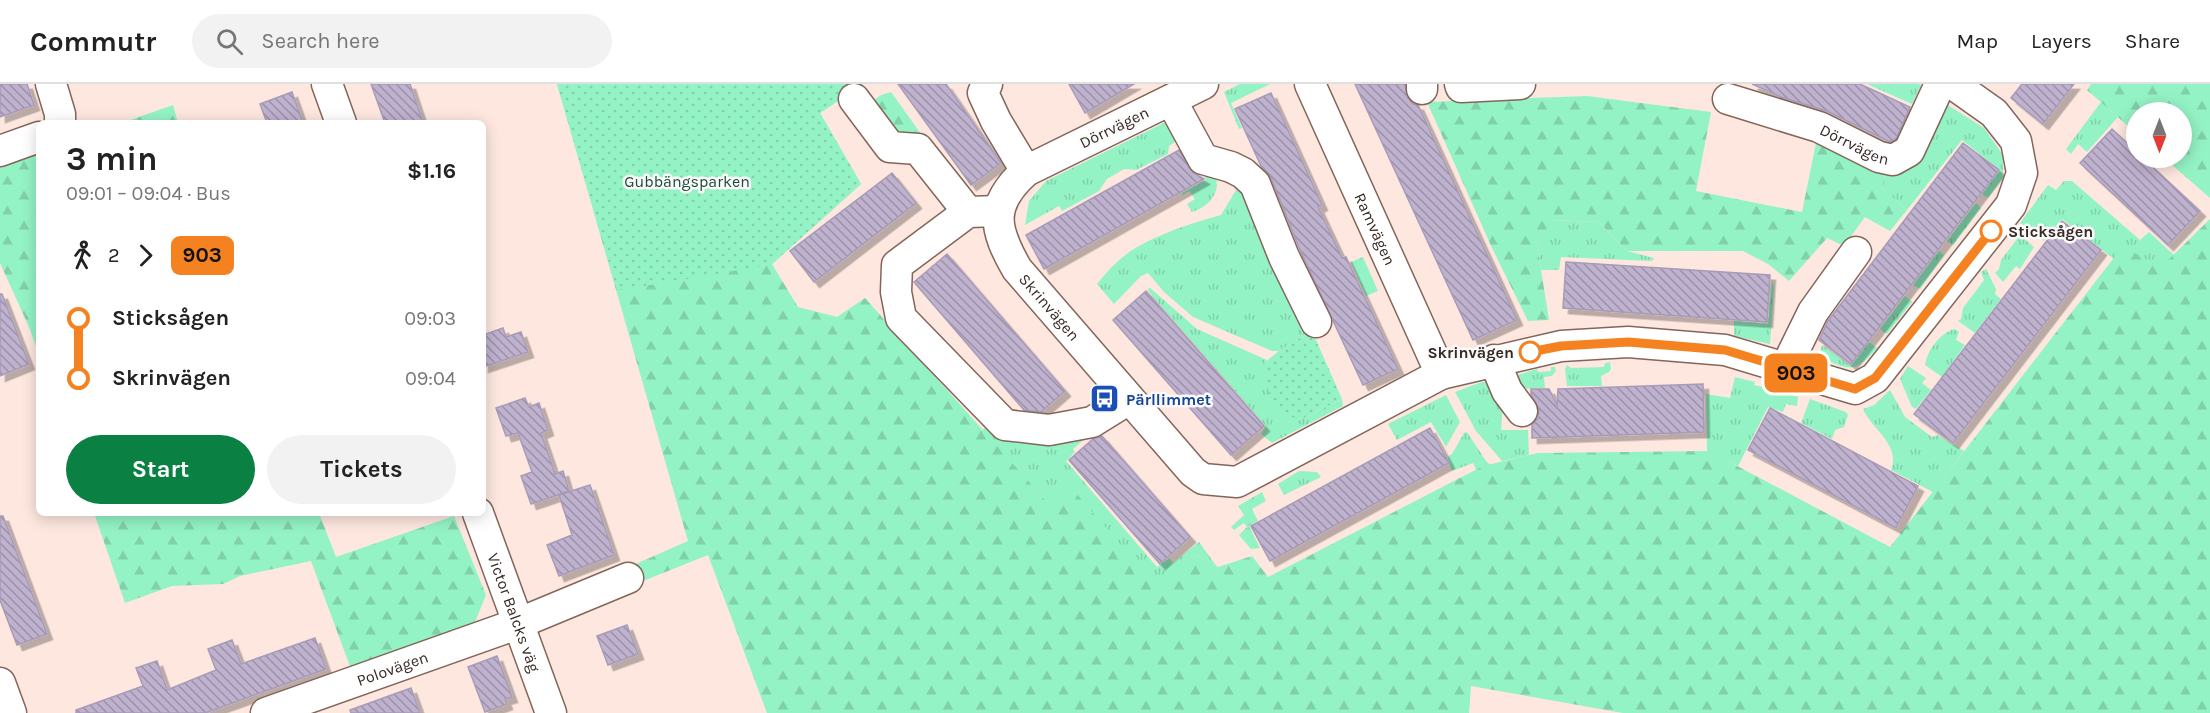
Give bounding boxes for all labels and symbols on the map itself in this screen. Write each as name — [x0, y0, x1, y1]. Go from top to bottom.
north arrow — [2126, 102, 2192, 168]
street label: Dörrvägen — [1077, 103, 1152, 152]
street label: Dörrvägen — [1817, 120, 1891, 169]
park label: Gubbängsparken — [624, 172, 750, 191]
street label: Ramvägen — [1350, 190, 1400, 268]
marker: Sticksågen — [1980, 220, 2002, 242]
place label: Sticksågen — [2008, 222, 2093, 241]
street label: Skrinvägen — [1015, 270, 1084, 345]
marker: Skrinvägen — [1519, 341, 1541, 363]
place label: Skrinvägen — [1427, 343, 1514, 362]
line badge: 903 — [1762, 354, 1830, 392]
bus stop icon: Pärllimmet — [1089, 383, 1121, 415]
place label: Pärllimmet — [1126, 390, 1211, 409]
street label: Victor Balcks väg — [483, 551, 544, 675]
street label: Polovägen — [354, 647, 431, 690]

